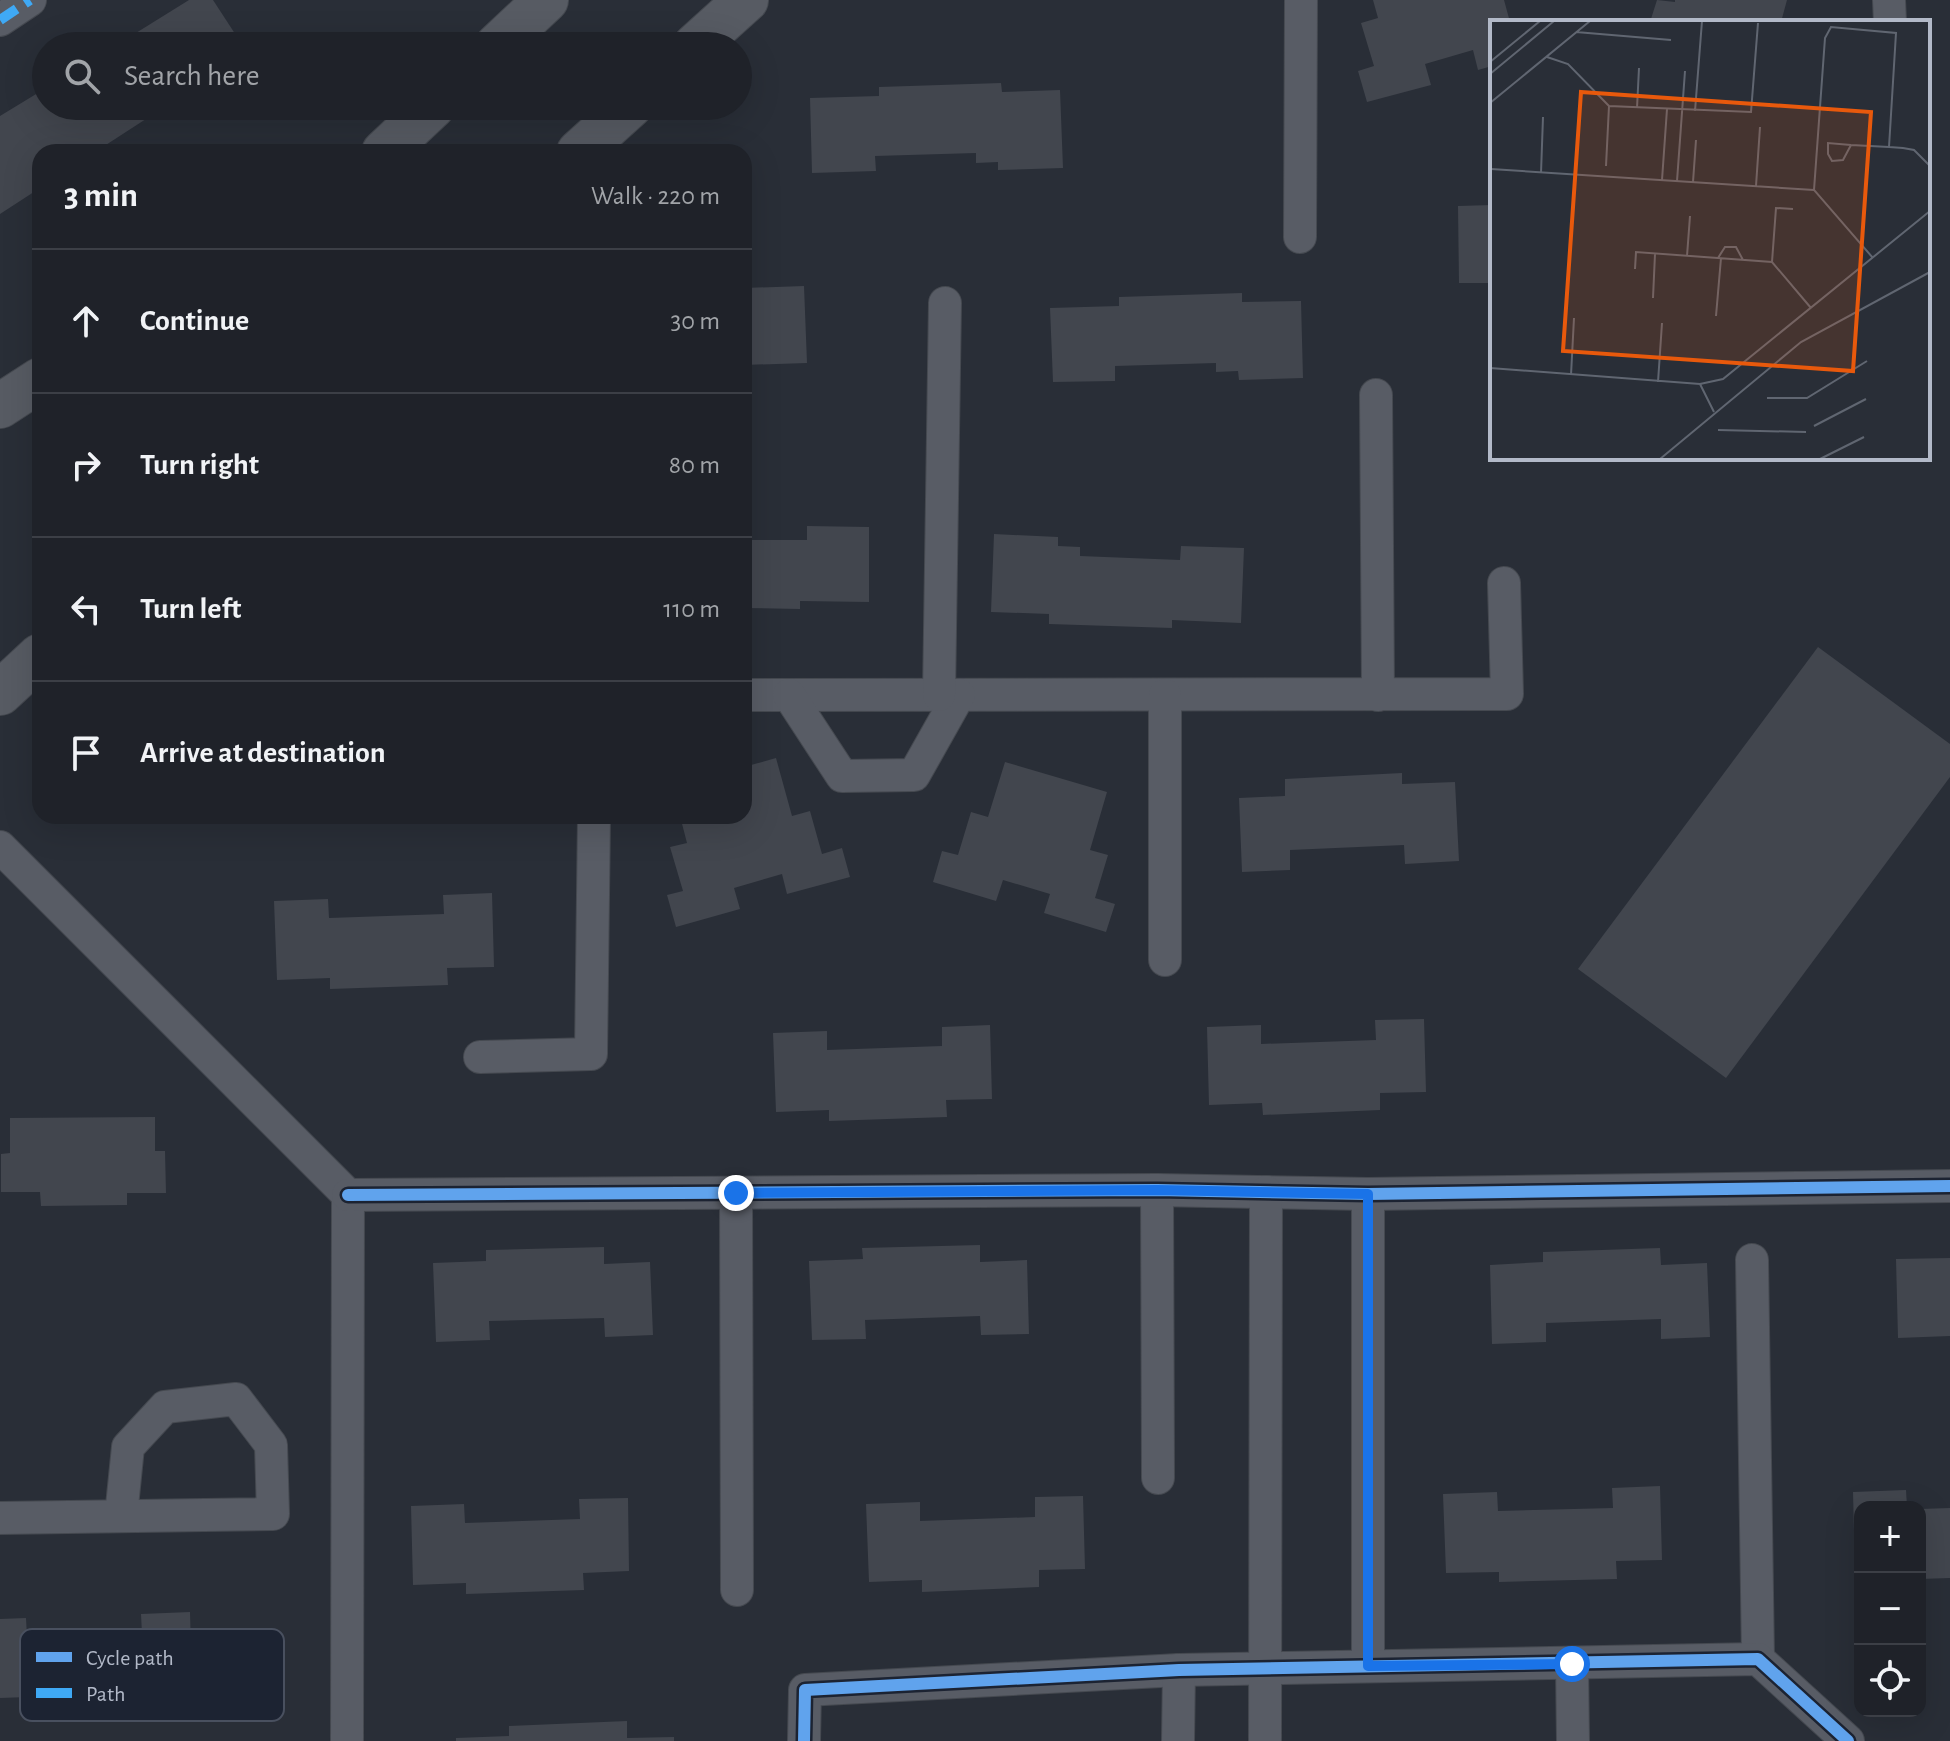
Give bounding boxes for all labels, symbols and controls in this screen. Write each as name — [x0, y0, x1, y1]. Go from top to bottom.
inset map — [1490, 20, 1930, 460]
search box — [32, 32, 752, 120]
icon: search — [60, 54, 104, 98]
text: Search here — [124, 61, 260, 91]
text: 3 min — [64, 179, 138, 213]
text: Walk · 220 m — [591, 183, 720, 209]
icon: ahead — [64, 299, 108, 343]
text: Continue — [140, 306, 249, 336]
text: 30 m — [670, 308, 720, 334]
icon: right — [64, 443, 108, 487]
text: Turn right — [140, 450, 259, 480]
text: 80 m — [669, 452, 720, 478]
icon: left — [64, 587, 108, 631]
text: Turn left — [140, 594, 241, 624]
text: 110 m — [663, 596, 720, 622]
icon: arrive — [64, 731, 108, 775]
text: Arrive at destination — [140, 738, 386, 768]
route end — [718, 1175, 754, 1211]
map controls — [1854, 1501, 1926, 1717]
button: + — [1854, 1501, 1926, 1573]
button: − — [1854, 1573, 1926, 1645]
legend — [20, 1629, 284, 1721]
button: locate — [1854, 1645, 1926, 1717]
route start — [1554, 1646, 1590, 1682]
text: Cycle path — [86, 1647, 174, 1669]
text: Path — [86, 1683, 126, 1705]

